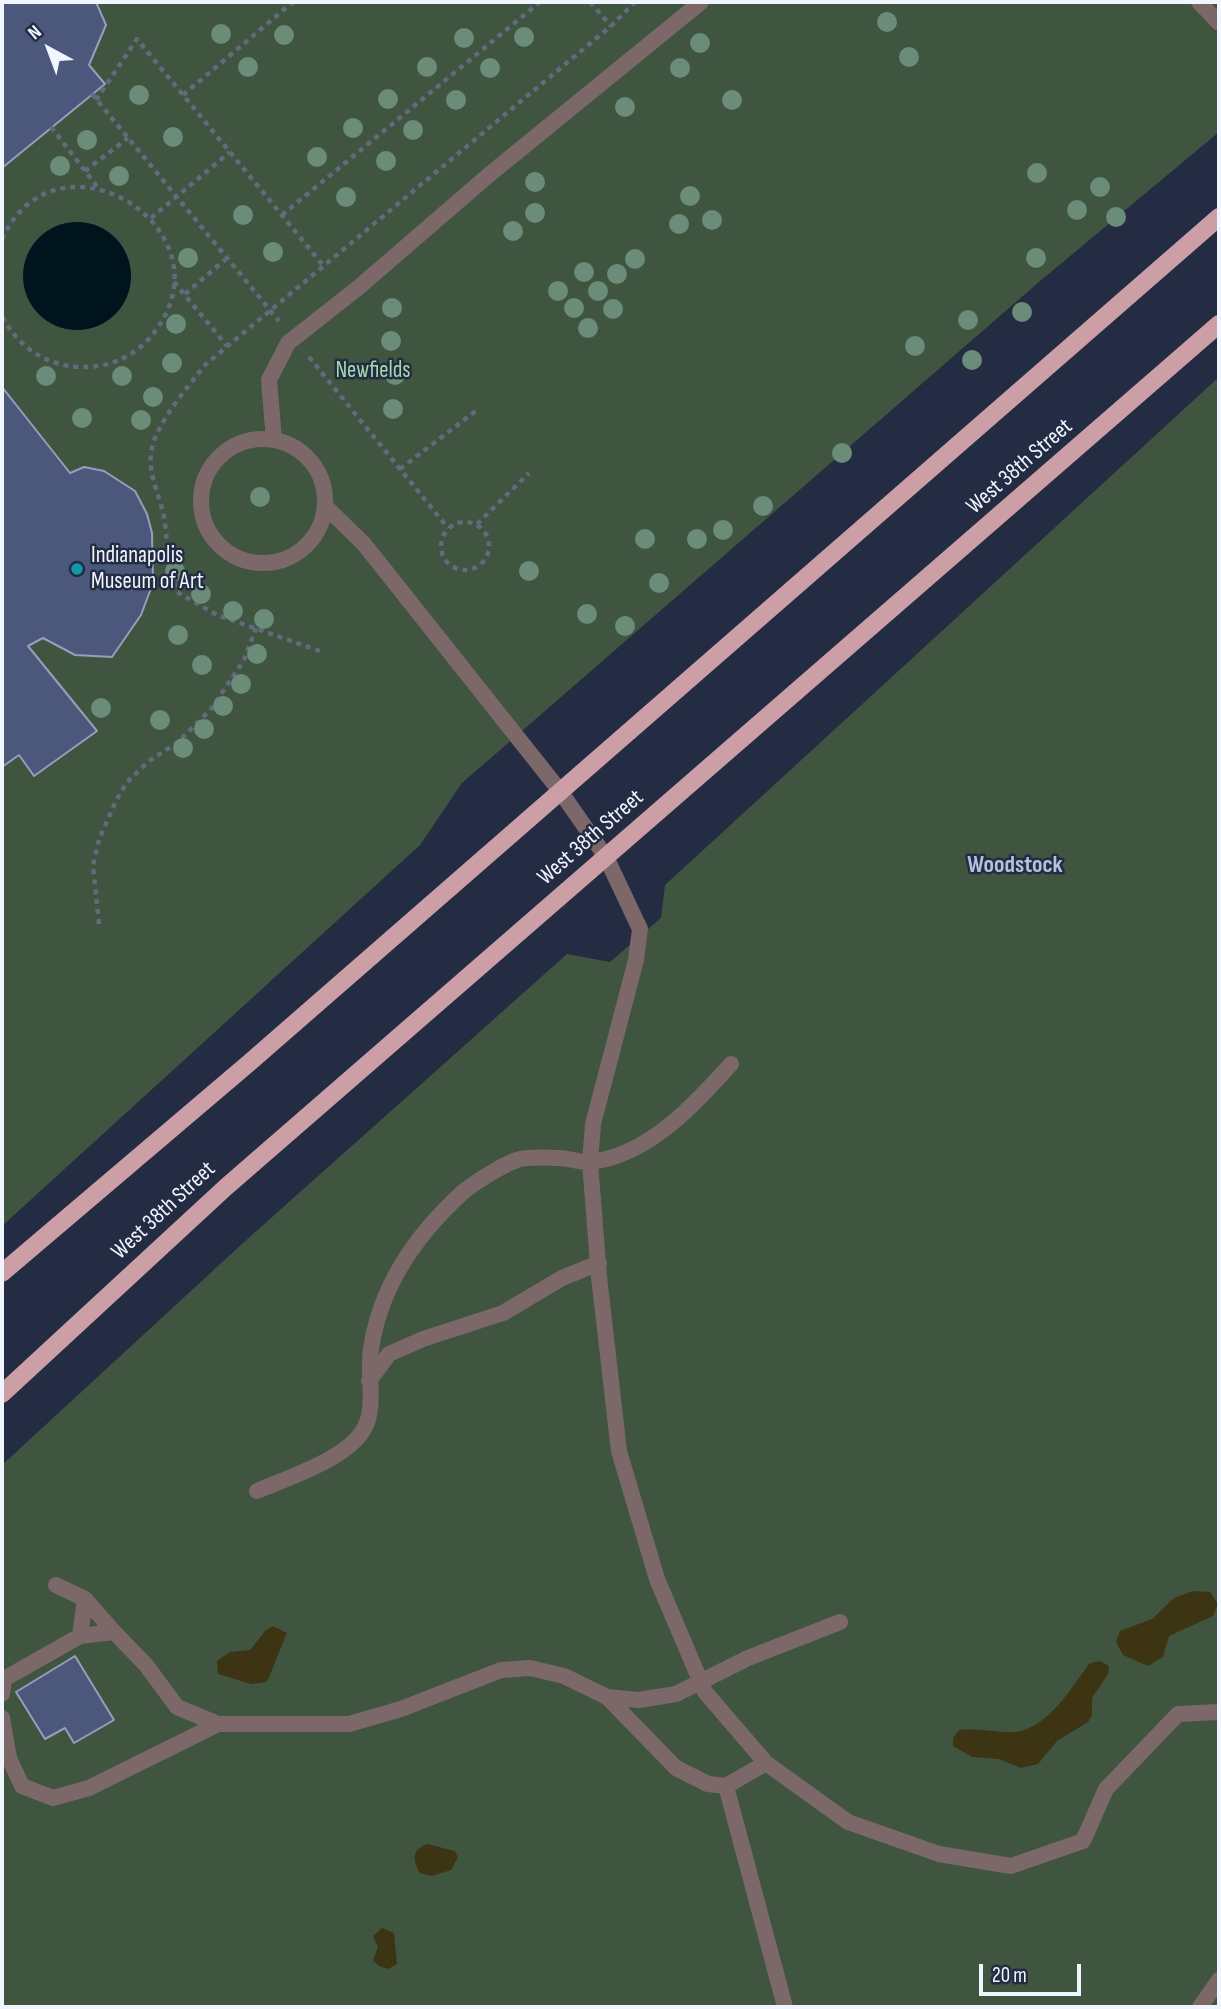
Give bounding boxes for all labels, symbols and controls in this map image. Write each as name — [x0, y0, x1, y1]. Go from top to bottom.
north arrow — [14, 14, 84, 84]
text: N — [24, 21, 46, 45]
park label: Newfields — [335, 357, 411, 385]
street label: West 38th Street — [961, 413, 1079, 521]
place label: Indianapolis Museum of Art — [91, 542, 204, 596]
marker: Indianapolis Museum of Art — [69, 561, 85, 577]
street label: West 38th Street — [532, 784, 650, 892]
district label: Woodstock — [967, 852, 1063, 880]
street label: West 38th Street — [106, 1156, 222, 1266]
scale bar — [983, 1950, 1084, 1994]
text: 20 m — [992, 1963, 1027, 1988]

